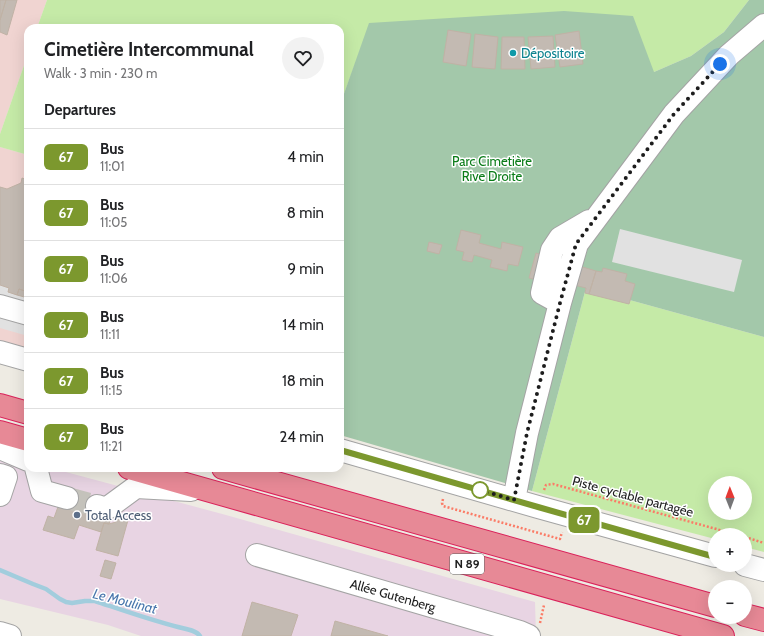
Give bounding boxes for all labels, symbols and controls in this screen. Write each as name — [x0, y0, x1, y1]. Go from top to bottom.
button: heart — [282, 37, 324, 79]
text: Cimetière Intercommunal — [44, 38, 254, 61]
place label: Dépositoire — [521, 45, 585, 61]
marker: Dépositoire — [508, 48, 518, 58]
your location — [710, 54, 730, 74]
text: Walk · 3 min · 230 m — [44, 65, 157, 81]
text: Departures — [44, 101, 116, 119]
text: Bus — [100, 140, 124, 158]
text: 67 — [58, 148, 74, 166]
text: 4 min — [287, 148, 324, 166]
park label: Parc Cimetière Rive Droite — [452, 153, 532, 184]
text: 11:01 — [100, 158, 125, 174]
text: Bus — [100, 196, 124, 214]
text: 67 — [58, 204, 74, 222]
text: 8 min — [287, 204, 324, 222]
text: 11:05 — [100, 214, 127, 230]
text: Bus — [100, 252, 124, 270]
text: 67 — [58, 260, 74, 278]
text: 9 min — [287, 260, 324, 278]
text: 11:06 — [100, 270, 128, 286]
text: Bus — [100, 308, 124, 326]
text: 67 — [58, 316, 74, 334]
text: 14 min — [282, 316, 324, 334]
text: 11:11 — [100, 326, 120, 342]
text: Bus — [100, 364, 124, 382]
text: 67 — [58, 372, 74, 390]
text: 18 min — [282, 372, 324, 390]
text: 11:15 — [100, 382, 122, 398]
text: Bus — [100, 420, 124, 438]
text: 67 — [58, 428, 74, 446]
text: 24 min — [279, 428, 324, 446]
text: 11:21 — [100, 438, 122, 454]
street label: Piste cyclable partagée — [571, 472, 696, 520]
north arrow — [708, 476, 752, 520]
map controls — [708, 476, 752, 624]
unlabelled marker — [471, 481, 489, 499]
place label: Total Access — [85, 507, 152, 523]
line badge: 67 — [566, 507, 602, 533]
marker: Total Access — [72, 510, 82, 520]
text: 67 — [576, 511, 592, 529]
button: + — [708, 528, 752, 572]
road number: N 89 — [450, 554, 484, 574]
street label: Allée Gutenberg — [348, 575, 438, 615]
button: − — [708, 580, 752, 624]
water label: Le Moulinat — [91, 584, 160, 618]

